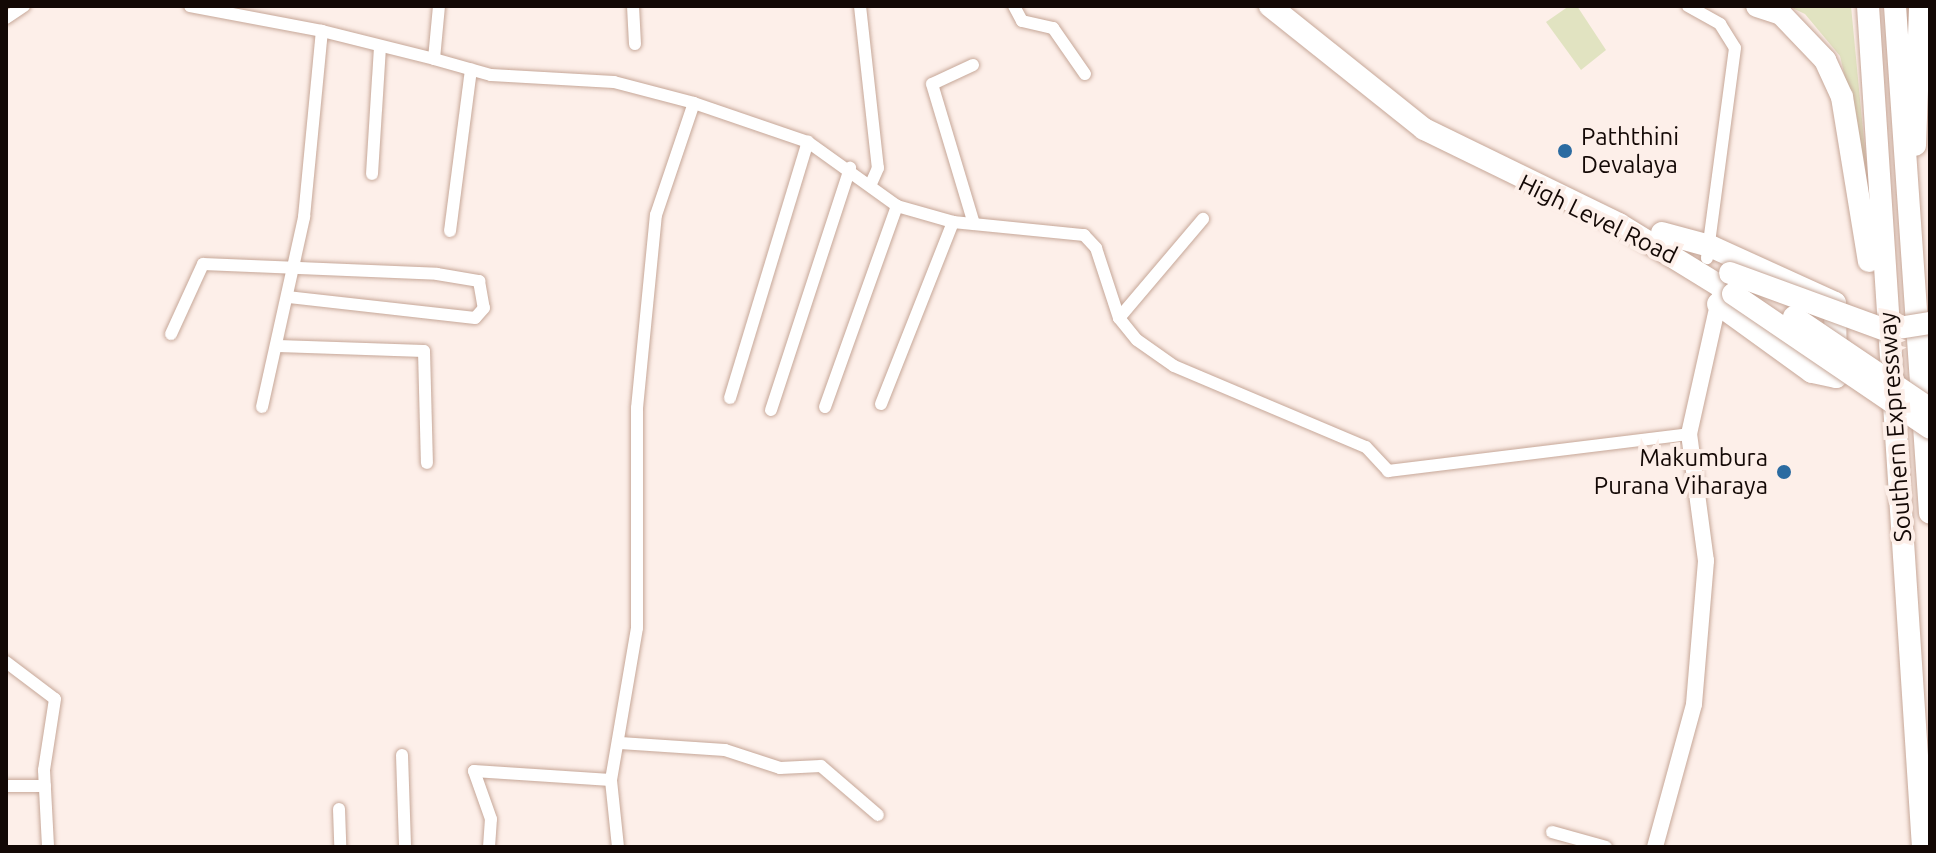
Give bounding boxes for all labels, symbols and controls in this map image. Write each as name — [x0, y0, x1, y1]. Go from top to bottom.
place label: Paththini Devalaya — [1581, 123, 1679, 179]
marker: Paththini Devalaya — [1556, 142, 1574, 160]
street label: High Level Road — [1514, 168, 1682, 270]
street label: Southern Expressway — [1873, 311, 1917, 543]
place label: Makumbura Purana Viharaya — [1594, 444, 1768, 500]
marker: Makumbura Purana Viharaya — [1775, 463, 1793, 481]

